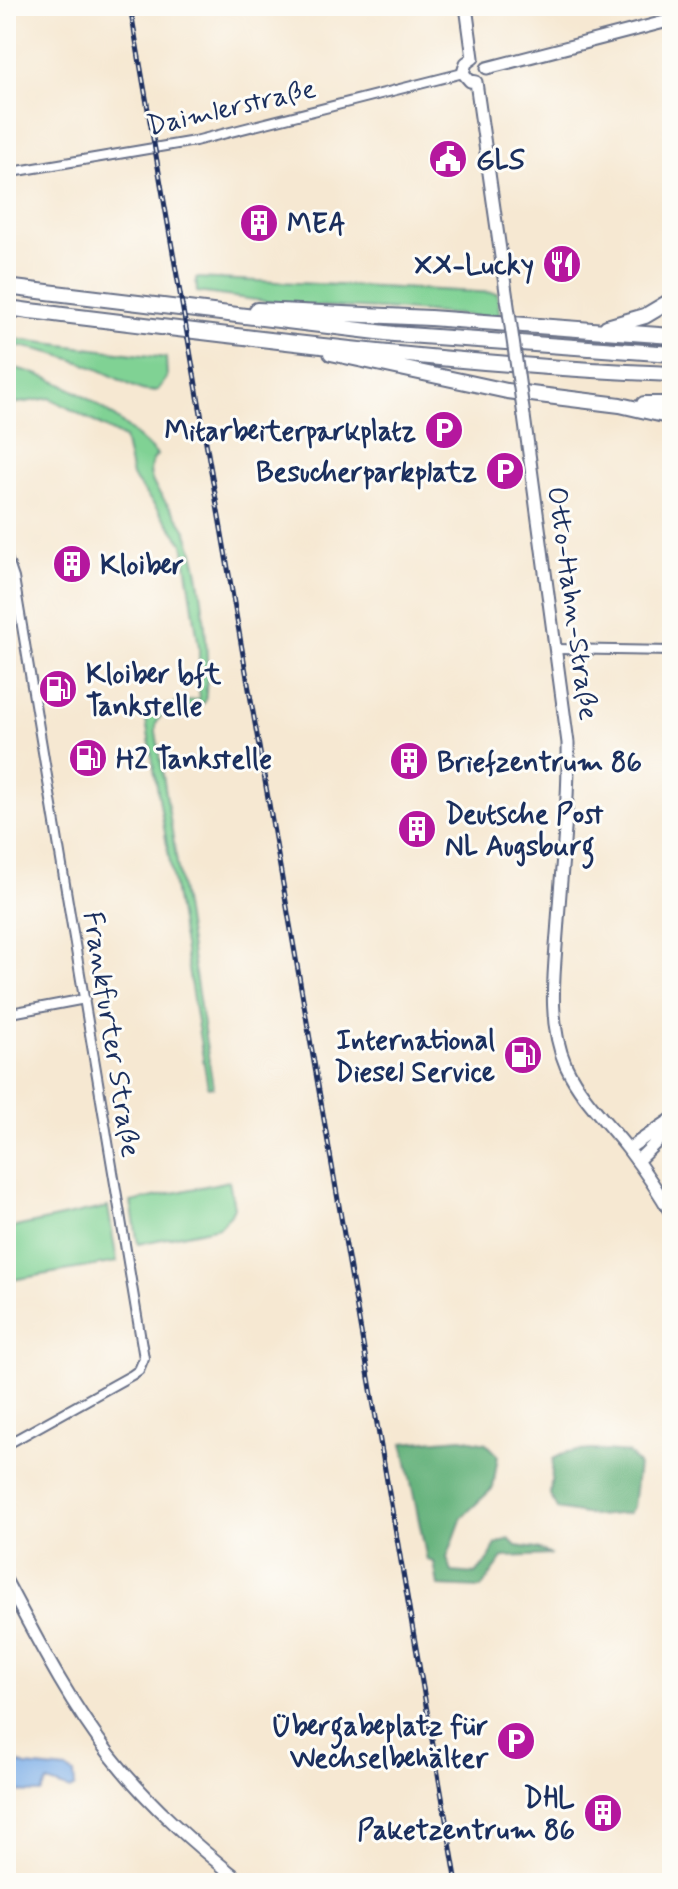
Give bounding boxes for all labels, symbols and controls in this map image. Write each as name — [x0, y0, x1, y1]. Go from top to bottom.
street label: Daimlerstraße — [144, 71, 320, 146]
public building icon: GLS — [427, 138, 469, 180]
place label: GLS — [476, 143, 525, 180]
building icon: MEA — [238, 202, 280, 244]
place label: MEA — [287, 207, 346, 244]
restaurant icon: XX-Lucky — [541, 243, 583, 285]
place label: XX-Lucky — [415, 248, 534, 285]
parking icon: Mitarbeiterparkplatz — [423, 409, 465, 451]
place label: Mitarbeiterparkplatz — [164, 414, 416, 451]
parking icon: Besucherparkplatz — [484, 450, 526, 492]
place label: Besucherparkplatz — [256, 455, 477, 492]
street label: Otto-Hahn-Straße — [537, 484, 606, 723]
building icon: Kloiber — [51, 543, 93, 585]
place label: Kloiber — [100, 548, 184, 585]
place label: Kloiber bft Tankstelle — [86, 657, 222, 726]
fuel station icon: Kloiber bft Tankstelle — [37, 668, 79, 710]
fuel station icon: H2 Tankstelle — [67, 737, 109, 779]
building icon: Briefzentrum 86 — [388, 740, 430, 782]
place label: H2 Tankstelle — [116, 742, 272, 779]
place label: Briefzentrum 86 — [437, 745, 642, 782]
place label: Deutsche Post NL Augsburg — [445, 797, 604, 869]
building icon: Deutsche Post NL Augsburg — [396, 808, 438, 850]
street label: Frankfurter Straße — [73, 909, 148, 1160]
place label: International Diesel Service — [334, 1023, 495, 1092]
fuel station icon: International Diesel Service — [502, 1034, 544, 1076]
place label: Übergabeplatz für Wechselbehälter — [271, 1709, 489, 1778]
parking icon: Übergabeplatz für Wechselbehälter — [495, 1720, 537, 1762]
place label: DHL Paketzentrum 86 — [357, 1781, 575, 1850]
building icon: DHL Paketzentrum 86 — [582, 1792, 624, 1834]

